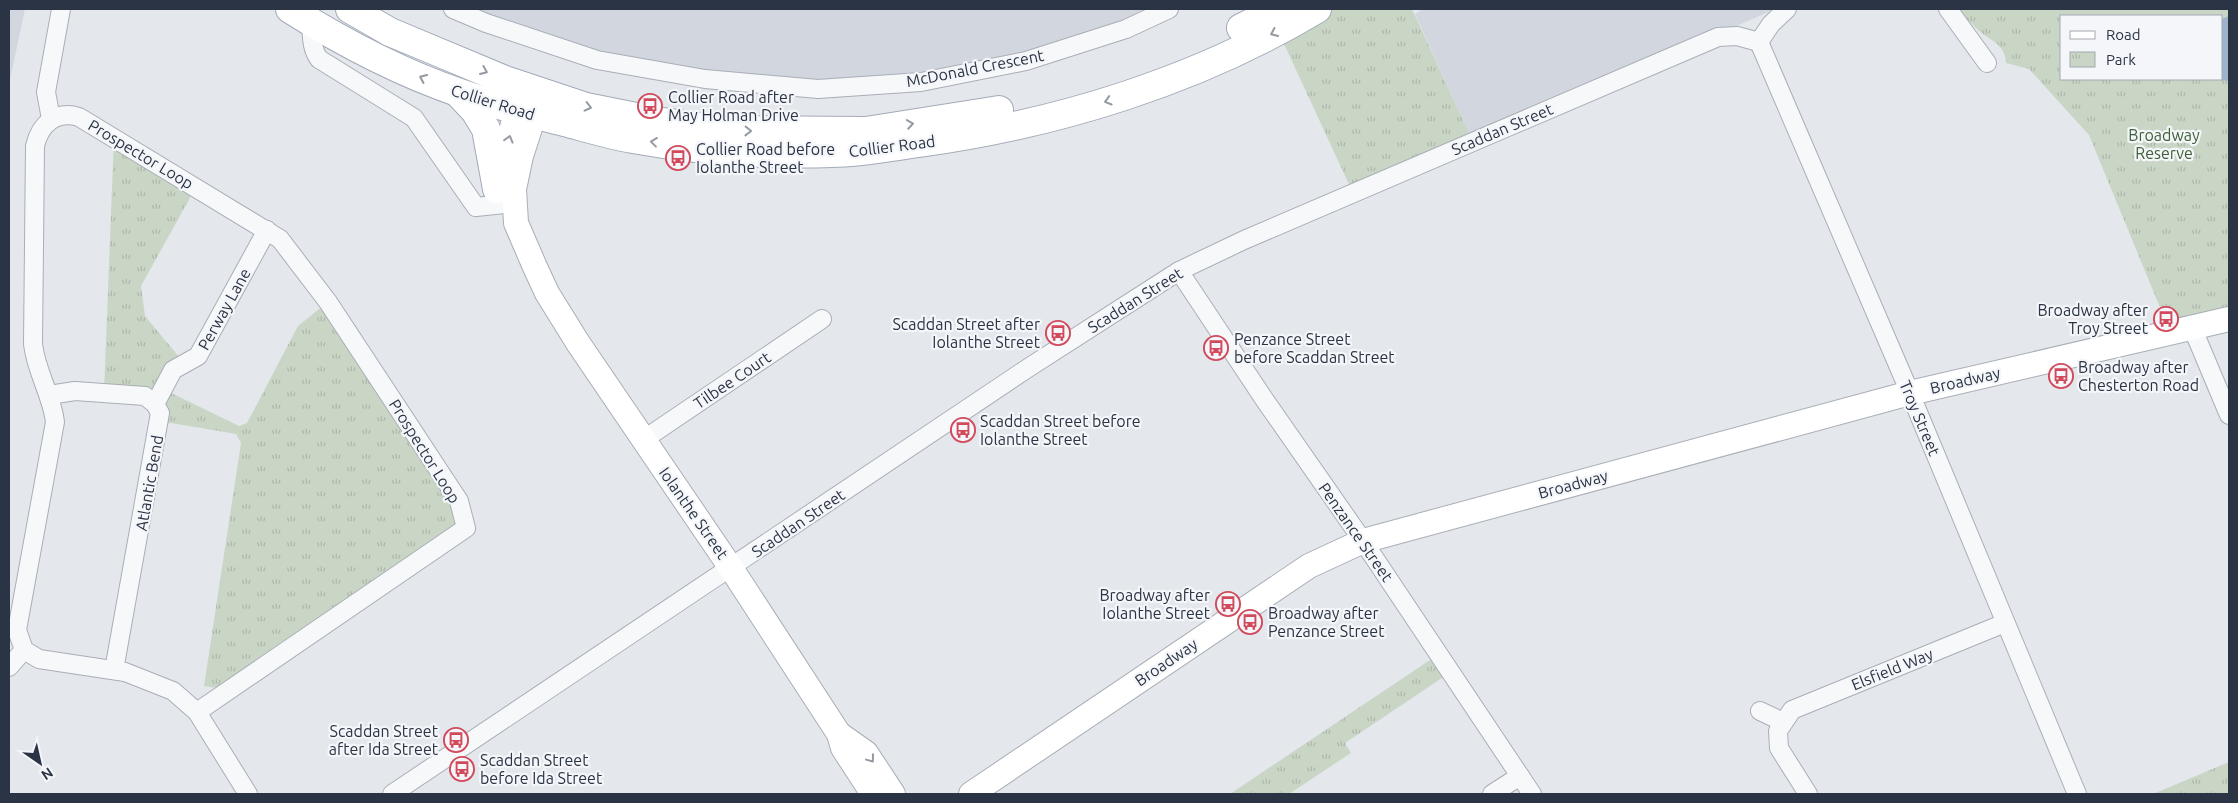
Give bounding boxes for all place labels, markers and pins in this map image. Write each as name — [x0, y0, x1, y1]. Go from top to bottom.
place label: Collier Road after May Holman Drive — [668, 88, 799, 124]
bus stop icon: Collier Road after May Holman Drive — [637, 93, 663, 119]
place label: Collier Road before Iolanthe Street — [696, 140, 835, 176]
bus stop icon: Collier Road before Iolanthe Street — [665, 145, 691, 171]
place label: Broadway after Troy Street — [2037, 301, 2149, 337]
bus stop icon: Broadway after Troy Street — [2153, 306, 2179, 332]
place label: Scaddan Street after Iolanthe Street — [892, 315, 1041, 351]
bus stop icon: Scaddan Street after Iolanthe Street — [1045, 320, 1071, 346]
place label: Penzance Street before Scaddan Street — [1234, 330, 1395, 366]
bus stop icon: Penzance Street before Scaddan Street — [1203, 335, 1229, 361]
place label: Broadway after Chesterton Road — [2078, 358, 2199, 394]
bus stop icon: Broadway after Chesterton Road — [2048, 363, 2074, 389]
place label: Scaddan Street before Iolanthe Street — [980, 412, 1141, 448]
bus stop icon: Scaddan Street before Iolanthe Street — [950, 417, 976, 443]
place label: Broadway after Iolanthe Street — [1099, 586, 1211, 622]
bus stop icon: Broadway after Iolanthe Street — [1215, 591, 1241, 617]
place label: Broadway after Penzance Street — [1268, 604, 1385, 640]
bus stop icon: Broadway after Penzance Street — [1237, 609, 1263, 635]
place label: Scaddan Street after Ida Street — [329, 722, 439, 758]
bus stop icon: Scaddan Street after Ida Street — [443, 727, 469, 753]
place label: Scaddan Street before Ida Street — [480, 751, 603, 787]
bus stop icon: Scaddan Street before Ida Street — [449, 756, 475, 782]

